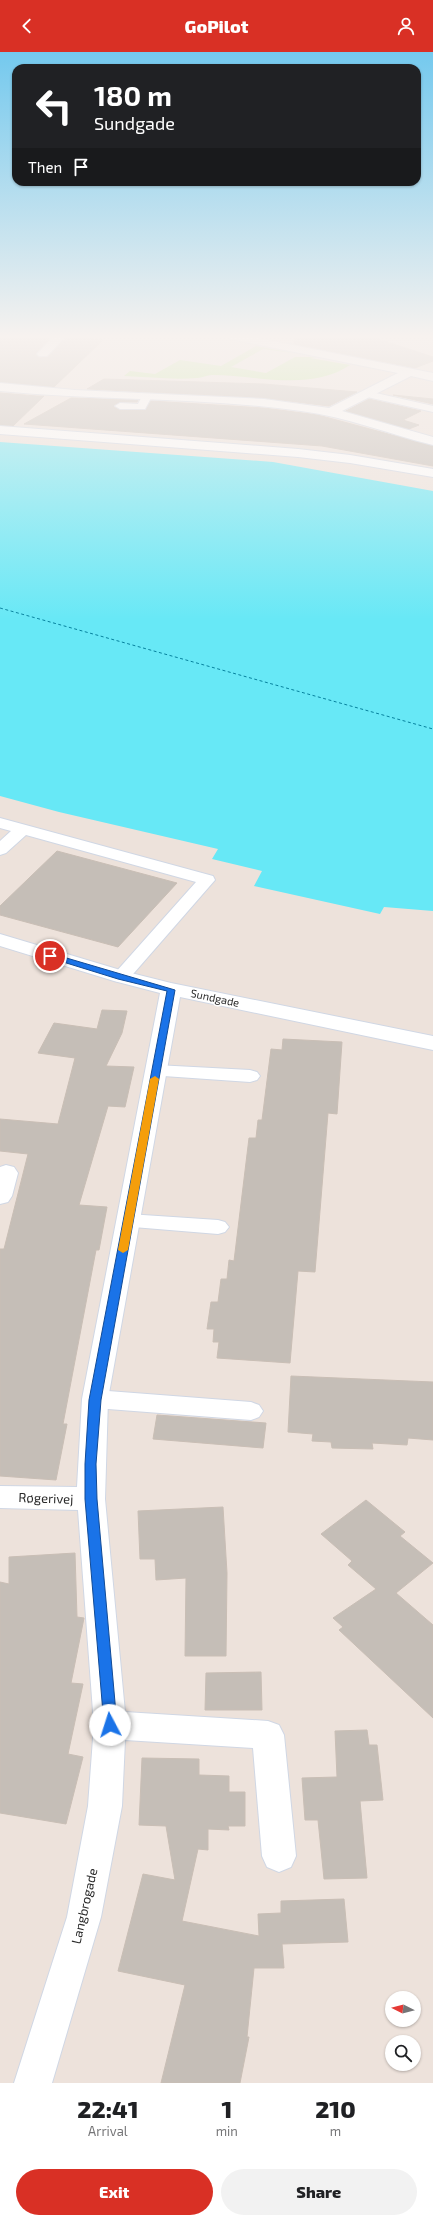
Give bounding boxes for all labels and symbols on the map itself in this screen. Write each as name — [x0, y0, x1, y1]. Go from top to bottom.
pin — [33, 939, 67, 973]
street label: Sundgade — [190, 986, 241, 1009]
street label: Røgerivej — [18, 1489, 74, 1507]
position arrow — [89, 1704, 131, 1746]
street label: Langbrogade — [68, 1867, 100, 1945]
north arrow — [385, 1991, 421, 2027]

